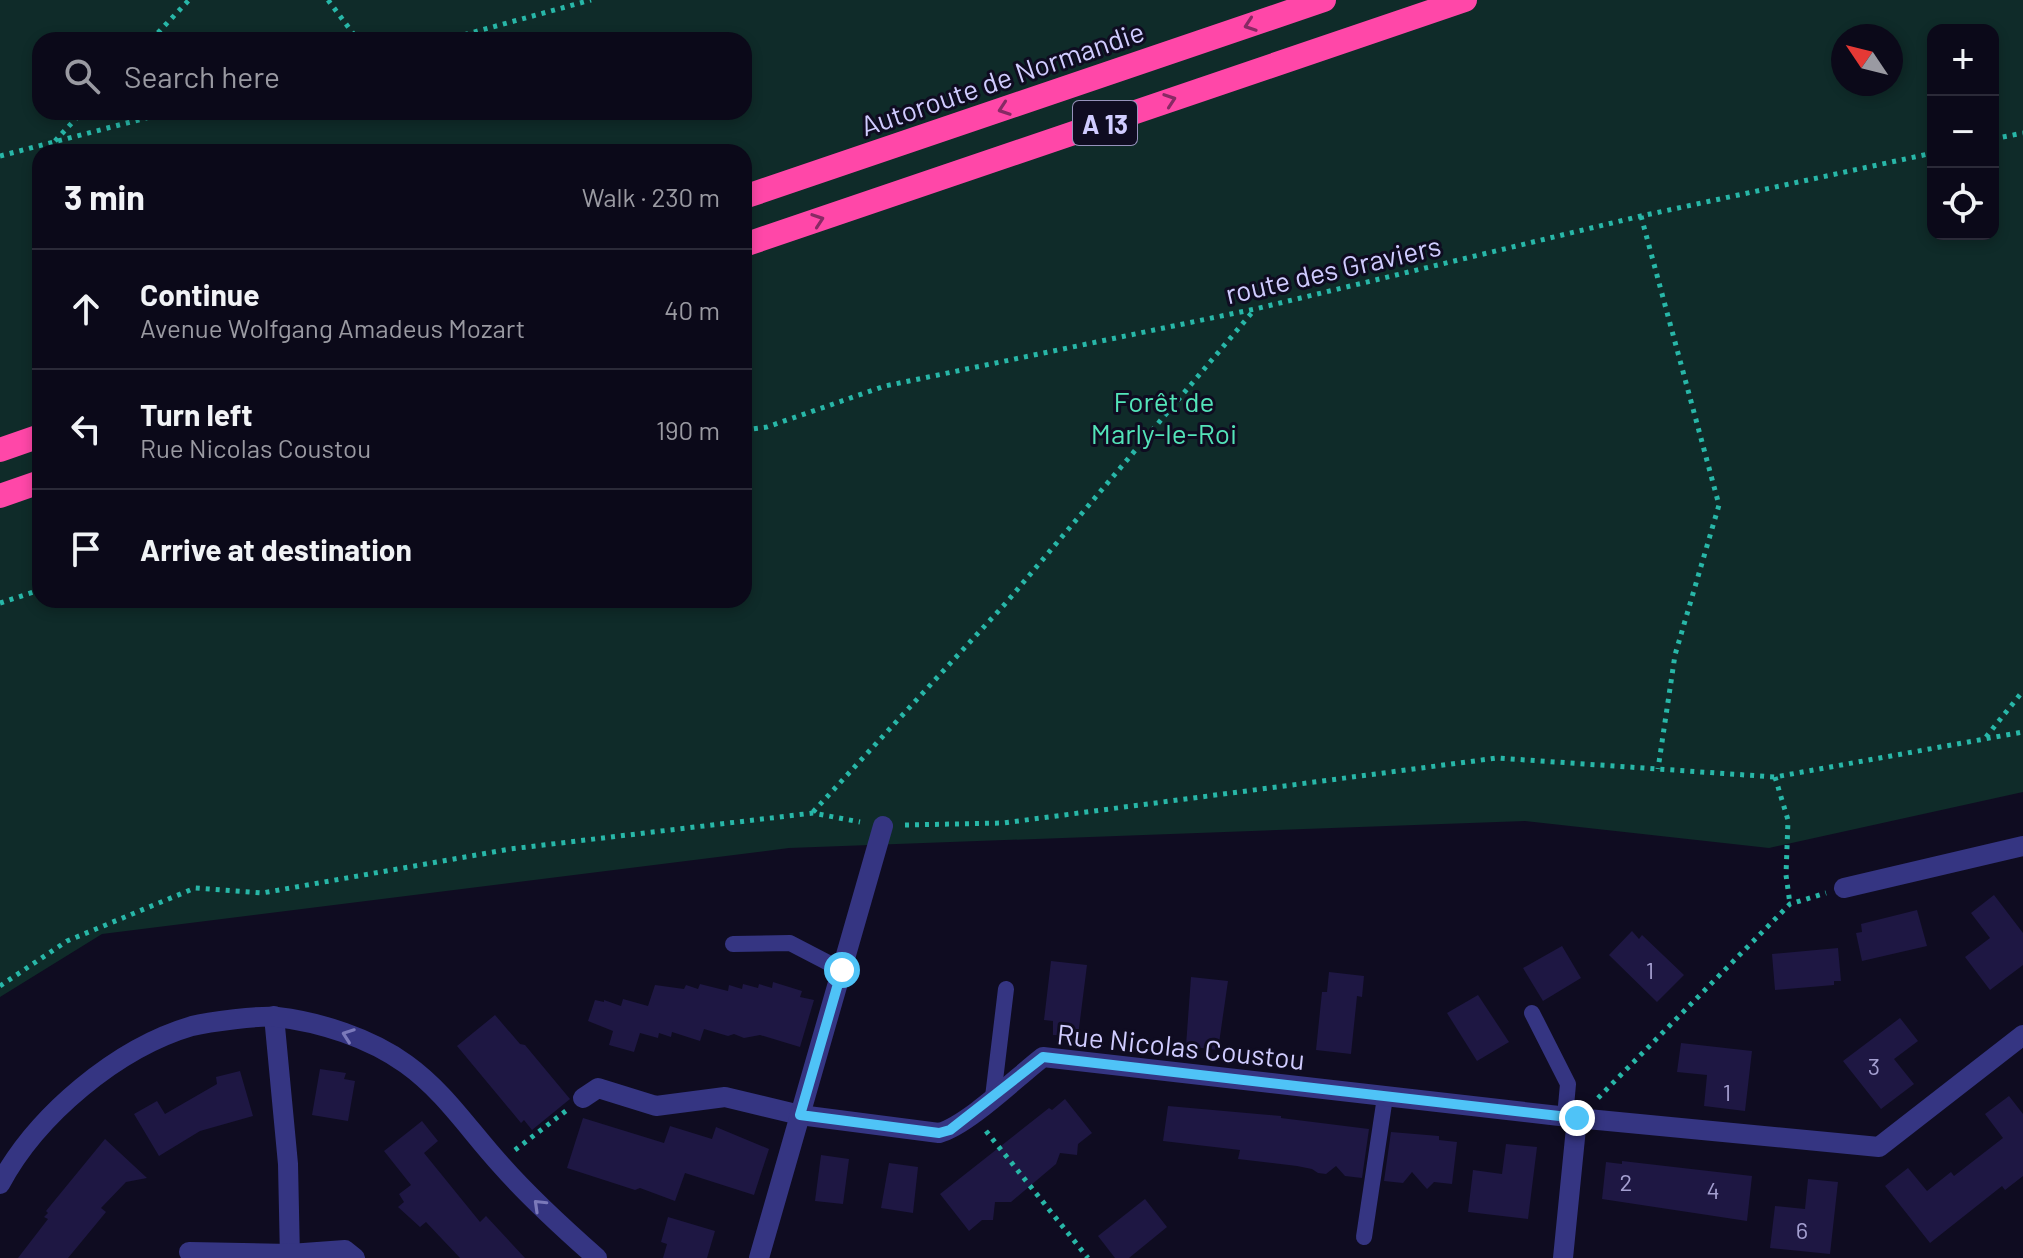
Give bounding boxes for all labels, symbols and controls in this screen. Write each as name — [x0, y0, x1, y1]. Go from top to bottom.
street label: Autoroute de Normandie — [856, 13, 1148, 143]
one-way arrow — [1244, 16, 1258, 32]
north arrow — [1831, 24, 1903, 96]
map controls — [1927, 24, 1999, 240]
button: + — [1927, 24, 1999, 96]
search box — [32, 32, 752, 120]
icon: search — [60, 54, 104, 98]
text: Search here — [124, 58, 280, 94]
one-way arrow — [1162, 94, 1176, 110]
button: − — [1927, 96, 1999, 168]
one-way arrow — [998, 99, 1012, 115]
road number: A 13 — [1073, 101, 1137, 145]
button: locate — [1927, 168, 1999, 240]
text: 3 min — [64, 176, 145, 217]
text: Walk · 230 m — [582, 181, 720, 212]
one-way arrow — [810, 213, 824, 229]
street label: route des Graviers — [1222, 228, 1444, 310]
text: Continue — [140, 276, 260, 312]
icon: ahead — [64, 287, 108, 331]
text: 40 m — [664, 294, 720, 325]
text: Avenue Wolfgang Amadeus Mozart — [140, 312, 525, 343]
park label: Forêt de Marly-le-Roi — [1091, 384, 1237, 450]
text: Turn left — [140, 396, 253, 432]
icon: left — [64, 407, 108, 451]
text: 190 m — [656, 414, 720, 445]
text: Rue Nicolas Coustou — [140, 432, 371, 463]
icon: arrive — [64, 527, 108, 571]
text: Arrive at destination — [140, 531, 412, 567]
route start — [824, 952, 860, 988]
house number: 1 — [1646, 955, 1654, 984]
street label: Rue Nicolas Coustou — [1055, 1016, 1307, 1076]
one-way arrow — [342, 1028, 356, 1045]
house number: 3 — [1868, 1051, 1880, 1080]
house number: 1 — [1723, 1077, 1731, 1106]
route end — [1559, 1100, 1595, 1136]
house number: 2 — [1620, 1167, 1632, 1196]
house number: 4 — [1706, 1175, 1720, 1204]
one-way arrow — [534, 1200, 548, 1215]
house number: 6 — [1796, 1215, 1808, 1244]

